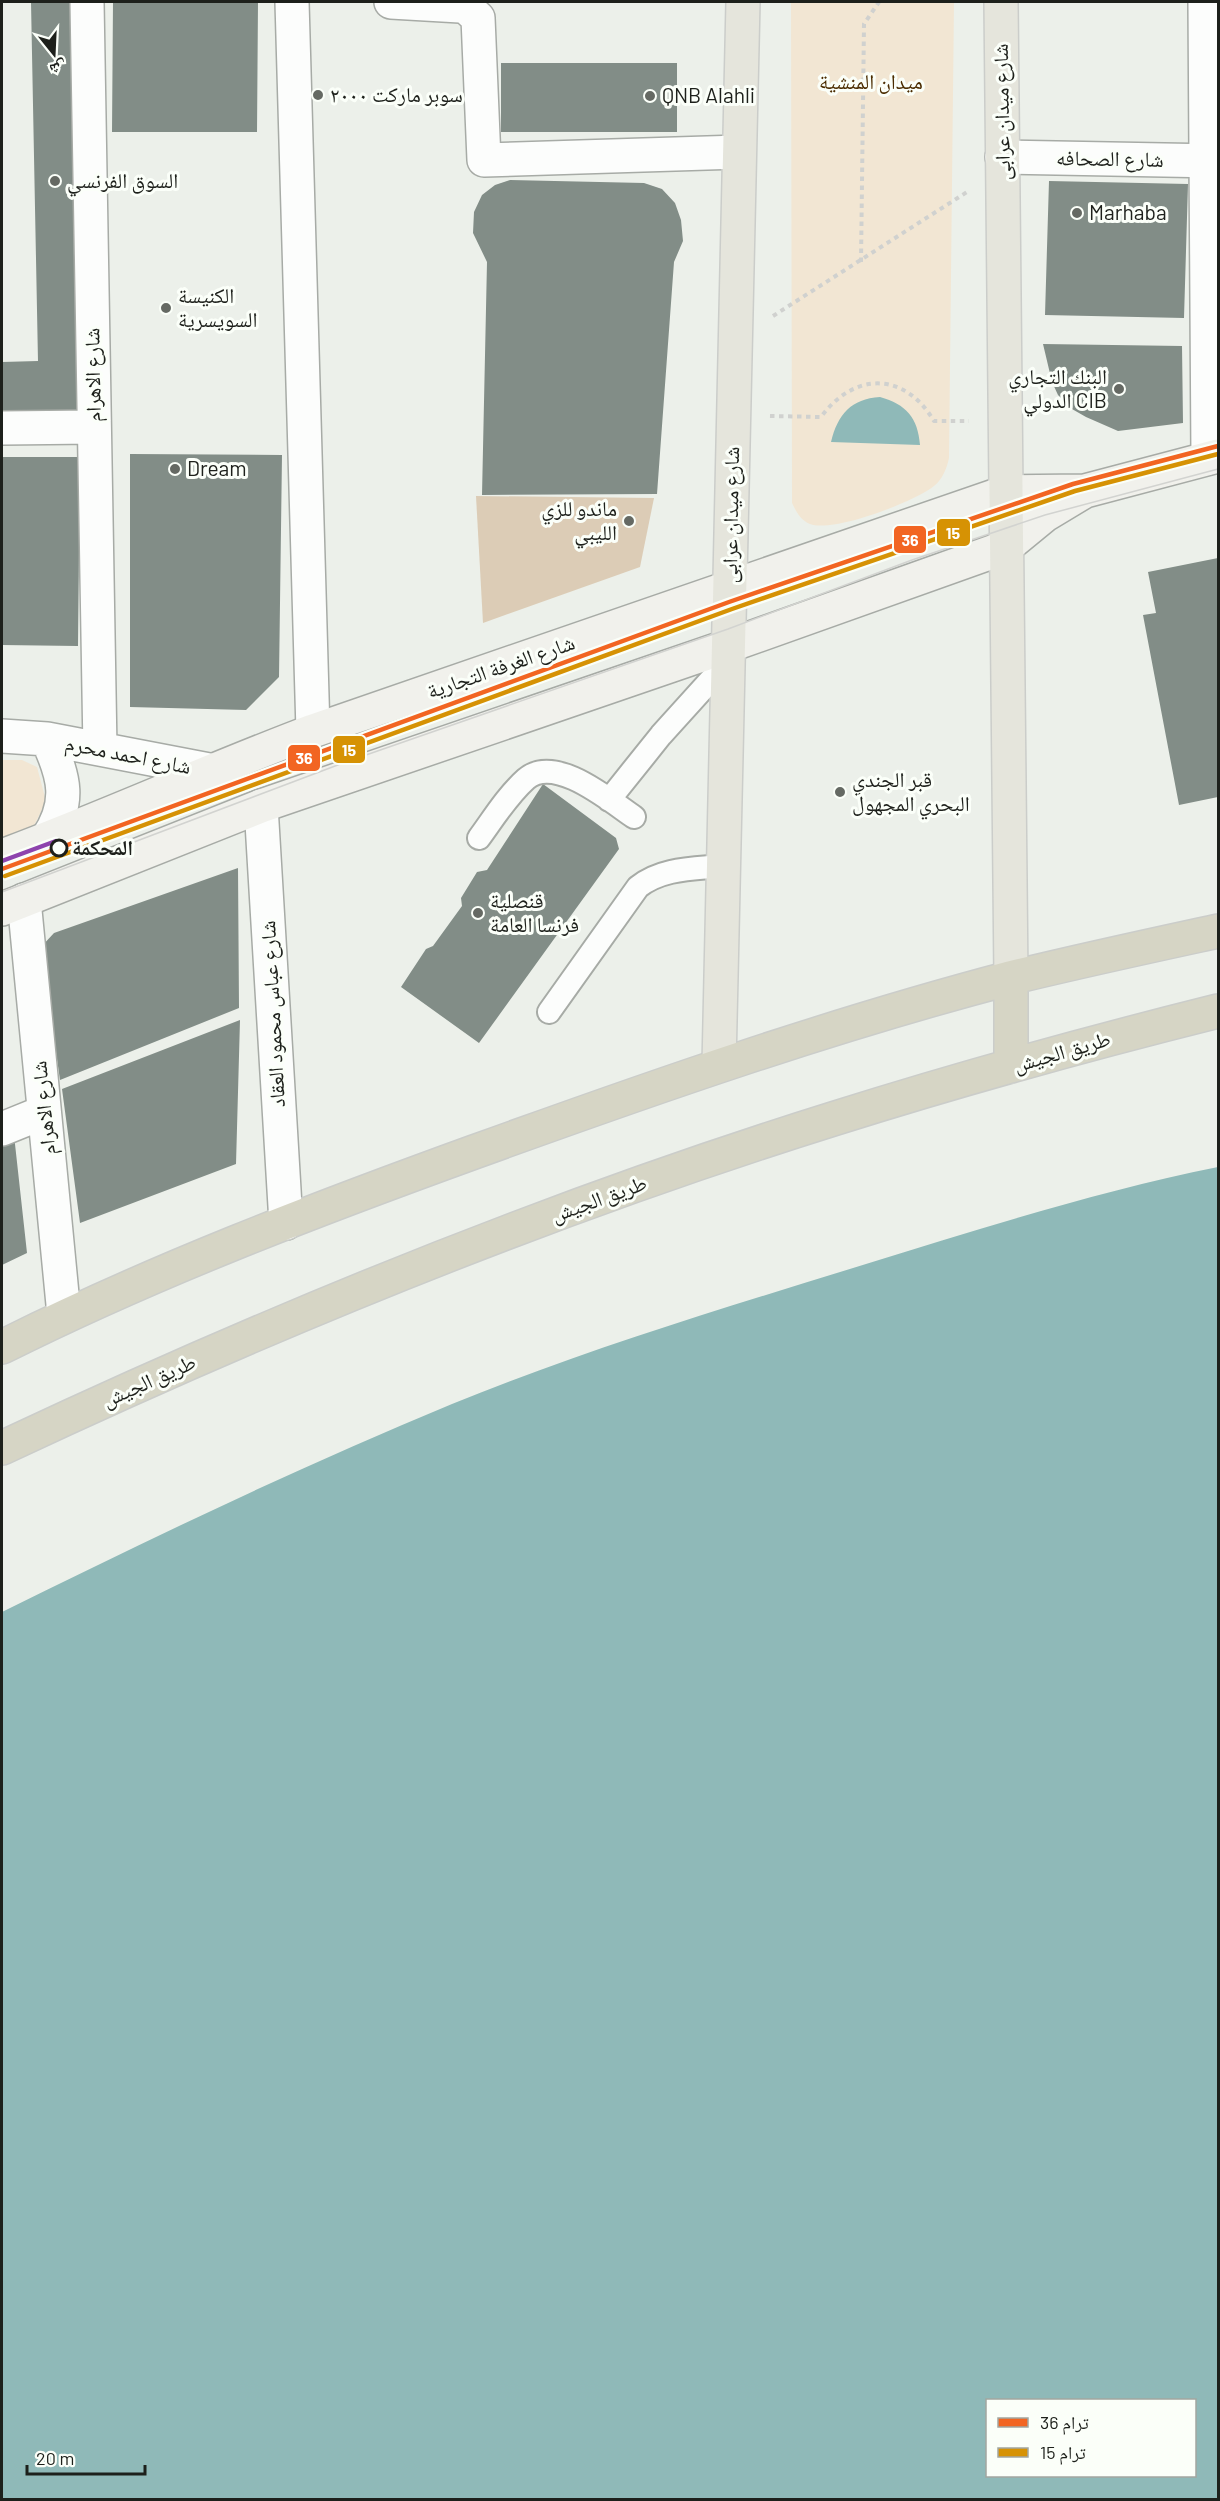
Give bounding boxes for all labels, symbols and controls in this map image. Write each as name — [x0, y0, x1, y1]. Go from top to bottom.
north arrow — [24, 24, 84, 84]
street label: شارع ميدان عرابى — [987, 43, 1016, 181]
text: ش — [47, 56, 70, 80]
park label: ميدان المنشية — [819, 68, 923, 94]
place label: سوبر ماركت ٢٠٠٠ — [330, 81, 463, 107]
place label: QNB Alahli — [662, 82, 755, 107]
marker: سوبر ماركت ٢٠٠٠ — [311, 88, 325, 102]
marker: QNB Alahli — [643, 89, 657, 103]
street label: شارع الصحافه — [1056, 144, 1164, 173]
place label: السوق الفرنسي — [67, 167, 178, 197]
marker: السوق الفرنسي — [48, 174, 62, 188]
place label: Marhaba — [1089, 199, 1167, 224]
marker: Marhaba — [1070, 206, 1084, 220]
place label: الكنيسة السويسرية — [178, 282, 258, 331]
marker: الكنيسة السويسرية — [159, 301, 173, 315]
street label: شارع الاهرام — [78, 328, 108, 422]
place label: البنك التجاري الدولي CIB — [1008, 363, 1107, 417]
marker: البنك التجاري الدولي CIB — [1112, 382, 1126, 396]
street label: شارع ميدان عرابى — [716, 446, 745, 584]
place label: Dream — [187, 455, 247, 480]
marker: Dream — [168, 462, 182, 476]
place label: ماندو للزي الليبي — [541, 495, 617, 549]
marker: ماندو للزي الليبي — [622, 514, 636, 528]
line badge: 15 — [936, 518, 971, 547]
text: 15 — [946, 523, 961, 542]
line badge: 36 — [893, 525, 927, 554]
text: 36 — [901, 530, 919, 549]
street label: شارع الغرفة التجارية — [423, 629, 578, 704]
street label: شارع احمد محرم — [63, 729, 193, 781]
line badge: 15 — [332, 735, 366, 764]
text: 15 — [342, 740, 357, 759]
line badge: 36 — [287, 744, 321, 772]
text: 36 — [295, 748, 313, 767]
place label: قبر الجندي البحري المجهول — [852, 766, 970, 820]
marker: قبر الجندي البحري المجهول — [833, 785, 847, 799]
place label: المحكمة — [72, 834, 133, 859]
marker: المحكمة — [50, 839, 68, 857]
place label: قنصلية فرنسا العامة — [490, 887, 579, 936]
marker: قنصلية فرنسا العامة — [471, 906, 485, 920]
street label: شارع عباس محمود العقاد — [254, 920, 291, 1108]
street label: طريق الجيش — [1010, 1025, 1113, 1078]
street label: شارع الاهرام — [25, 1060, 63, 1156]
street label: طريق الجيش — [547, 1169, 650, 1228]
street label: طريق الجيش — [98, 1348, 200, 1413]
legend — [986, 2399, 1196, 2477]
text: ترام 36 — [1040, 2411, 1089, 2435]
scale bar — [27, 2438, 146, 2476]
text: ترام 15 — [1040, 2441, 1086, 2465]
text: 20 m — [36, 2447, 74, 2469]

